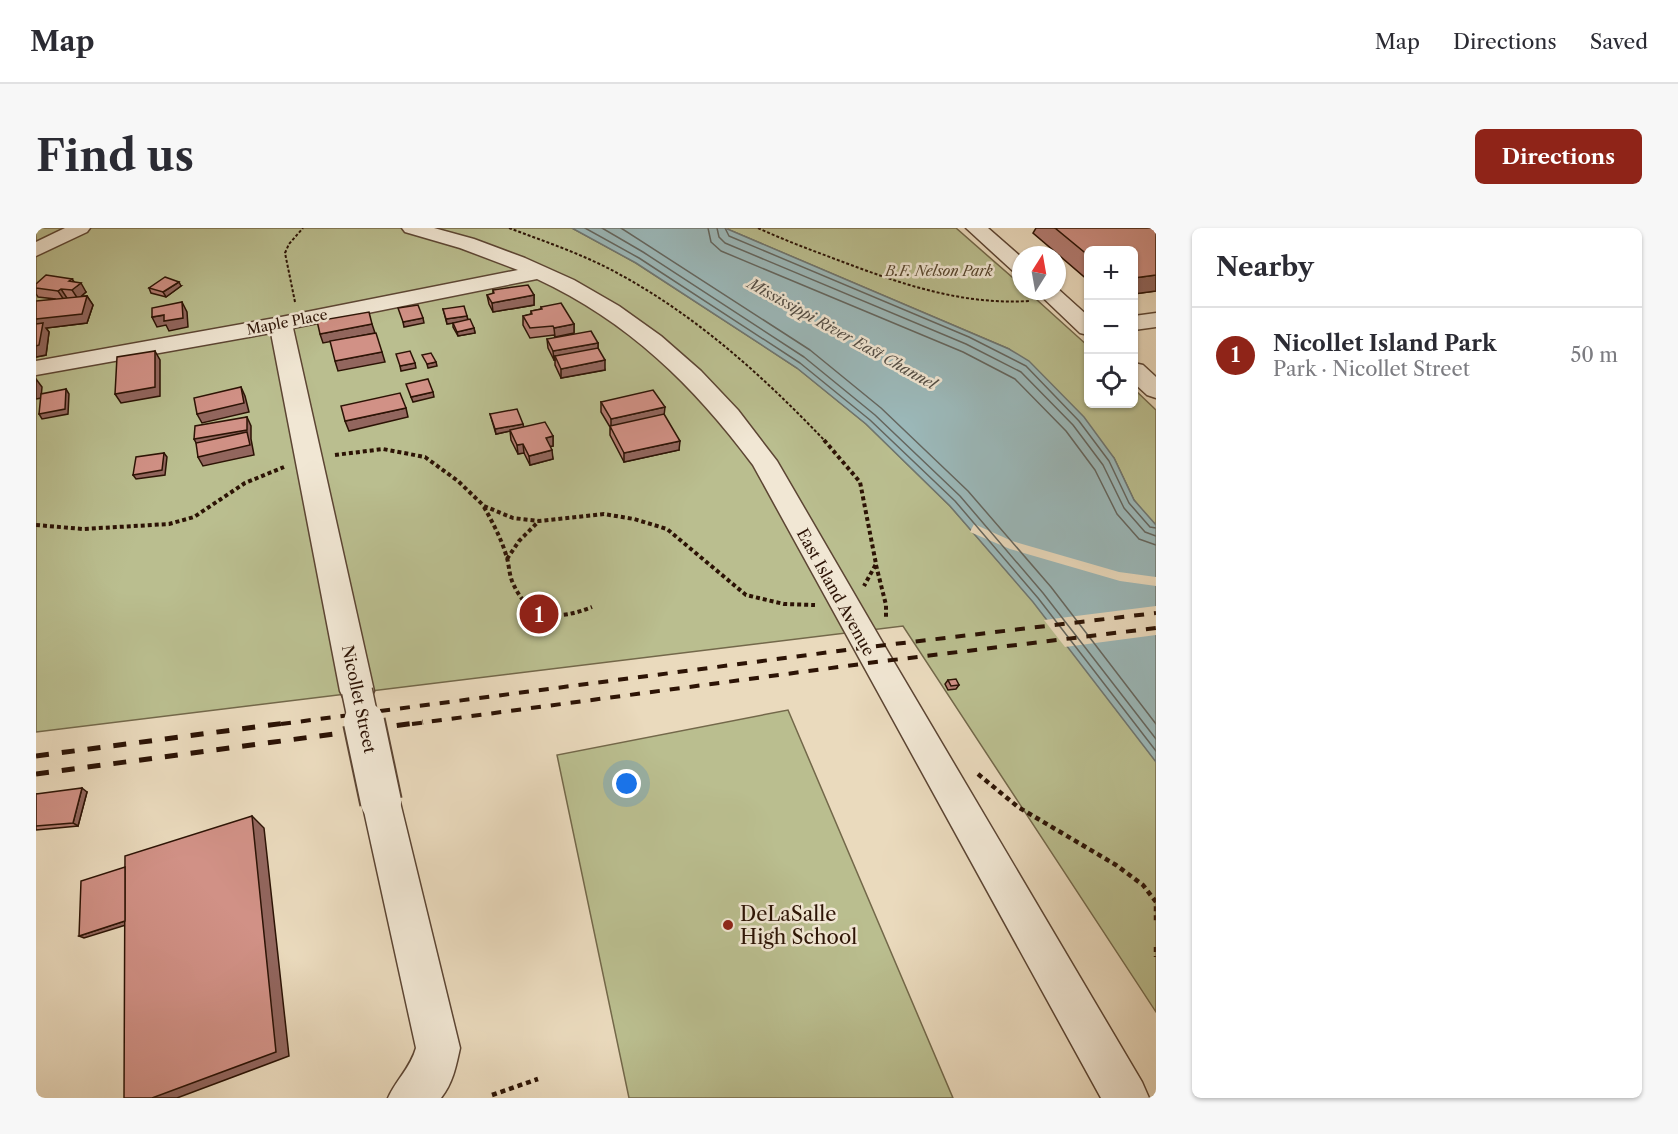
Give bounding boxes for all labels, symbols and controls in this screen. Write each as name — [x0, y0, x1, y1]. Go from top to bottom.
text: Map — [30, 24, 94, 58]
text: Map — [1375, 29, 1420, 54]
text: Directions — [1453, 29, 1557, 54]
text: Saved — [1590, 29, 1648, 54]
button: Directions — [1475, 129, 1642, 184]
text: Find us — [36, 130, 194, 182]
north arrow — [1012, 246, 1066, 300]
map controls — [1084, 246, 1138, 408]
button: + — [1084, 246, 1138, 300]
text: Nearby — [1216, 251, 1314, 283]
park label: B.F. Nelson Park — [884, 262, 994, 280]
water label: Mississippi River East Channel — [743, 273, 942, 395]
button: − — [1084, 300, 1138, 354]
street label: Maple Place — [245, 305, 329, 339]
text: Nicollet Island Park — [1273, 330, 1497, 357]
text: 1 — [1231, 343, 1240, 367]
text: 50 m — [1571, 343, 1618, 367]
button: locate — [1084, 354, 1138, 408]
text: Park · Nicollet Street — [1273, 357, 1470, 381]
street label: East Island Avenue — [793, 525, 879, 659]
pin: 1 — [520, 592, 558, 636]
street label: Nicollet Street — [338, 643, 380, 755]
your location — [612, 769, 641, 798]
place label: DeLaSalle High School — [740, 902, 857, 949]
marker: DeLaSalle High School — [721, 918, 735, 932]

